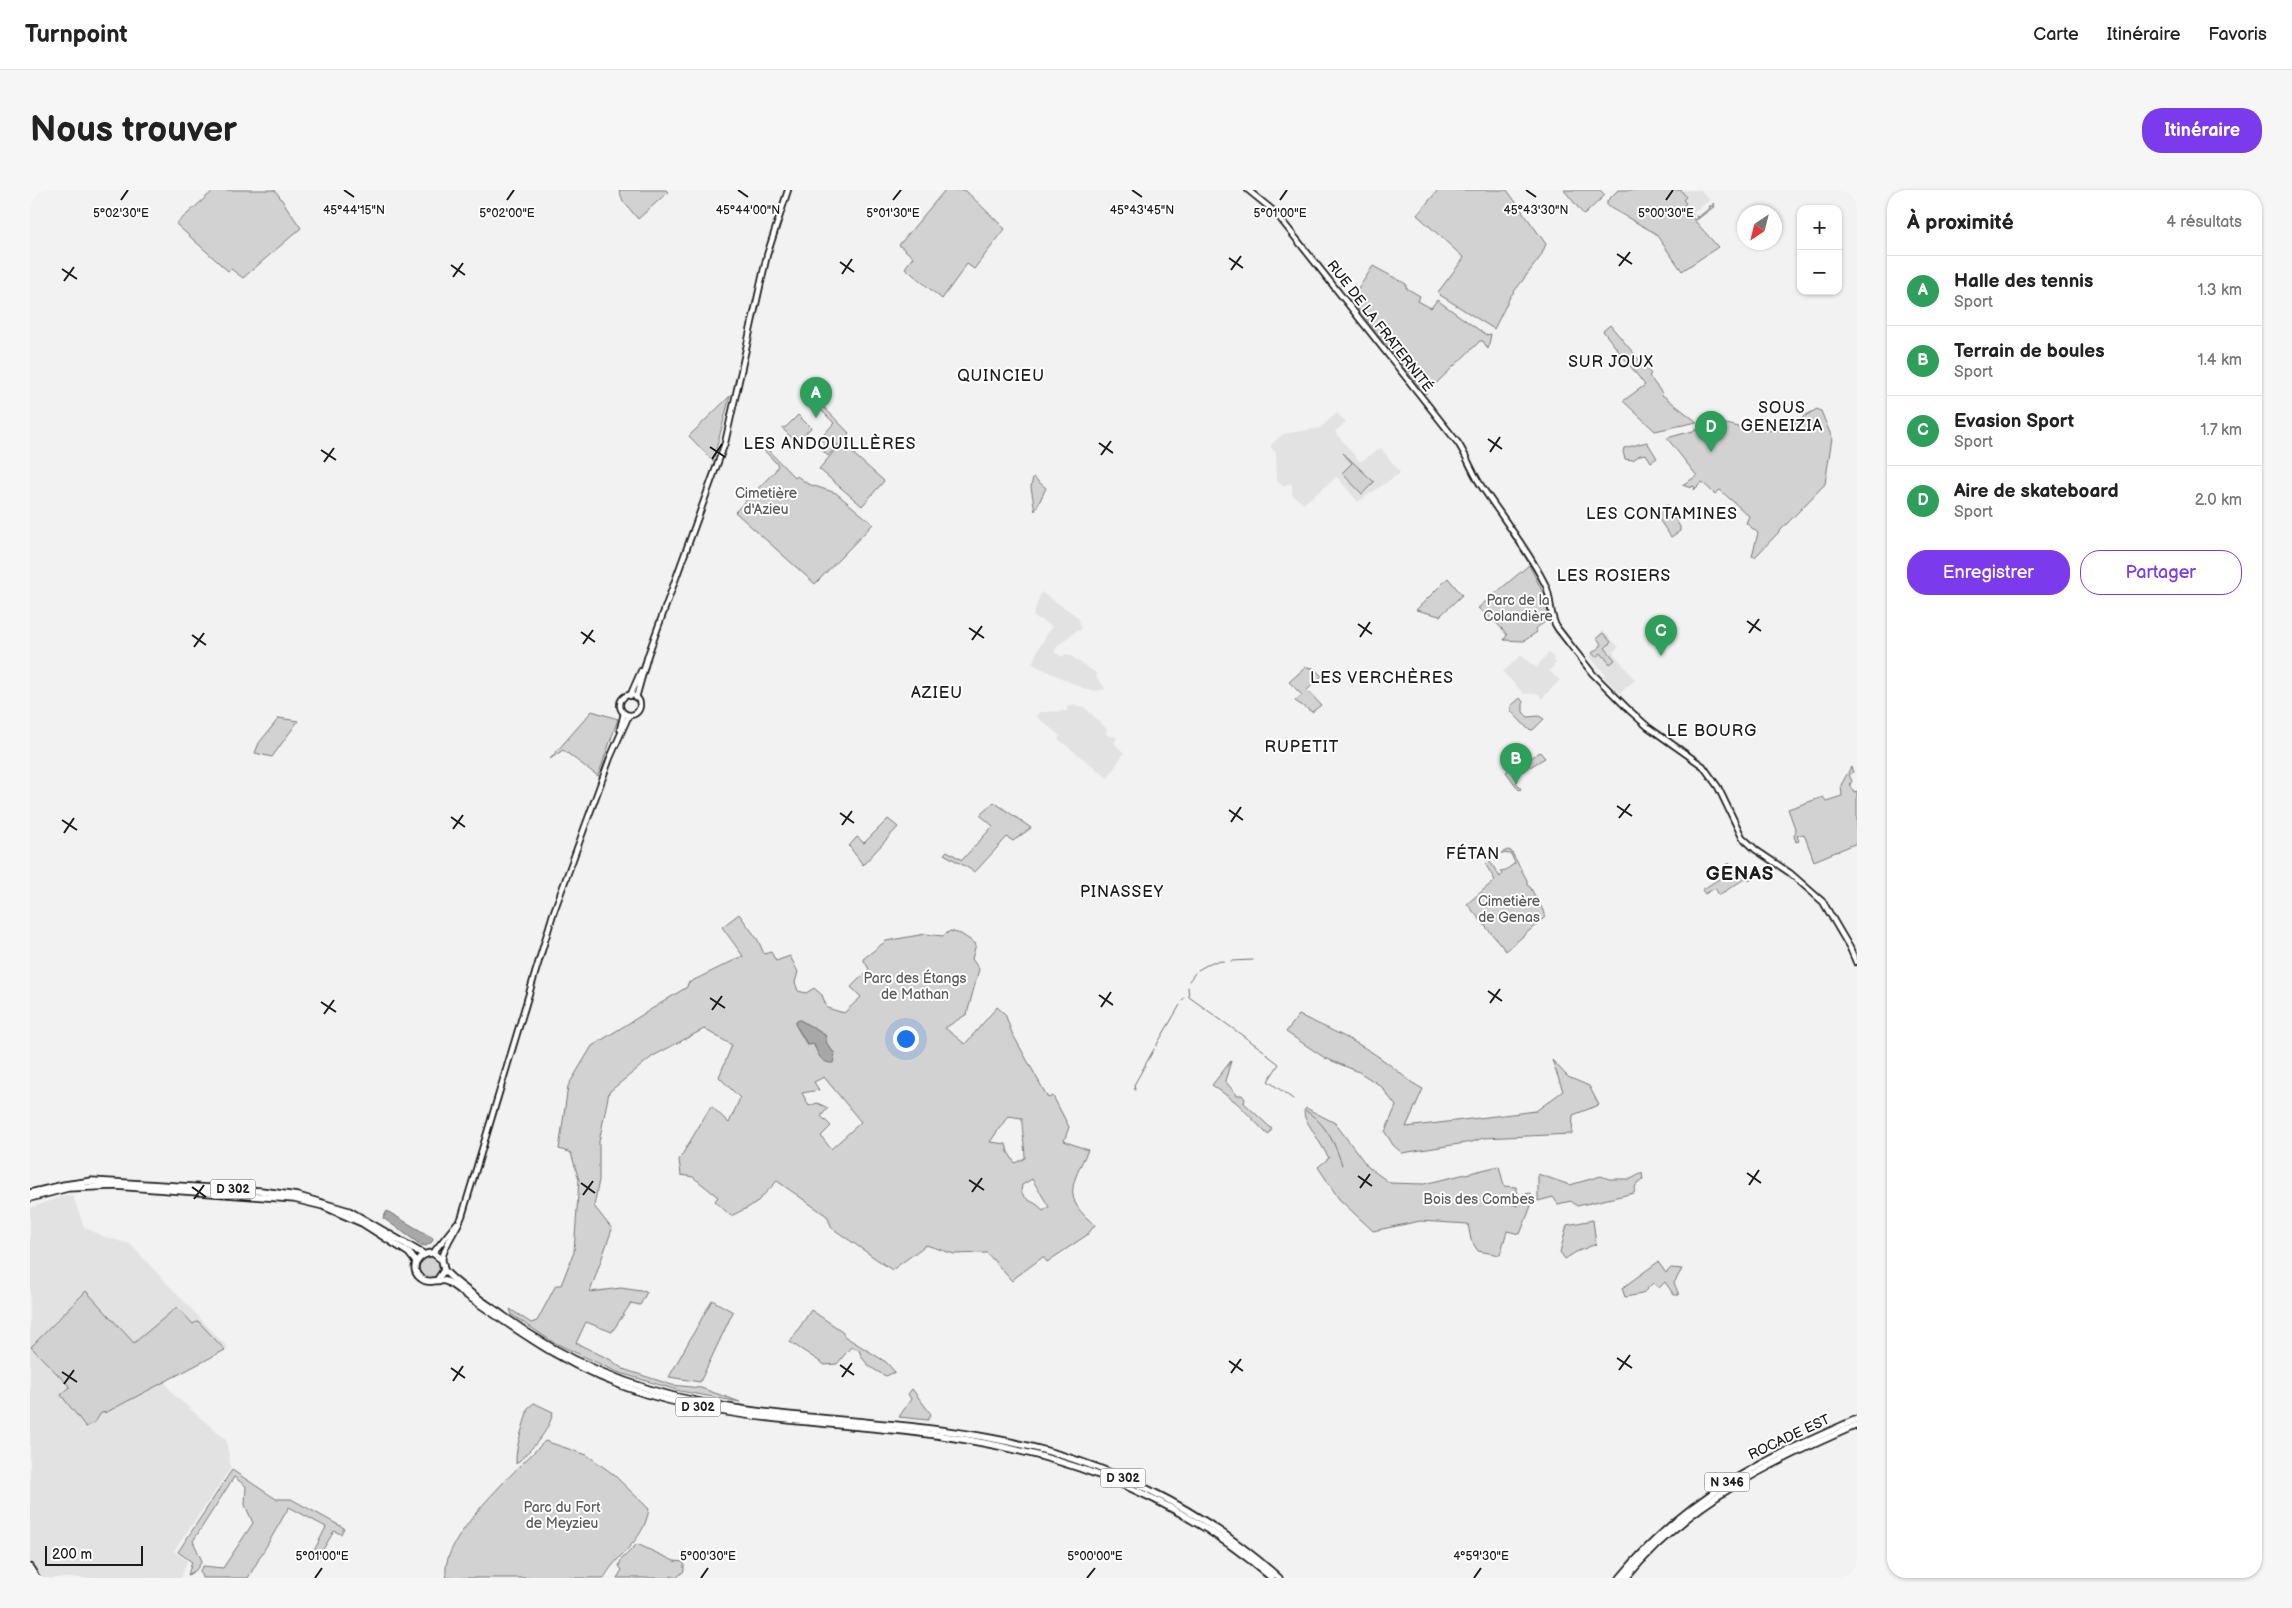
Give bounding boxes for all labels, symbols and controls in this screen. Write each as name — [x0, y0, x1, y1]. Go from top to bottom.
text: Turnpoint — [25, 20, 128, 49]
text: Carte — [2033, 24, 2079, 45]
text: Itinéraire — [2107, 24, 2180, 45]
text: Favoris — [2208, 24, 2267, 45]
button: Itinéraire — [2142, 108, 2262, 153]
text: Nous trouver — [30, 109, 237, 152]
text: 45°44'15"N — [323, 203, 385, 218]
text: 45°44'00"N — [716, 203, 780, 218]
text: 45°43'45"N — [1110, 203, 1174, 218]
text: 45°43'30"N — [1504, 203, 1568, 218]
north arrow — [1737, 205, 1782, 250]
map controls — [1797, 205, 1842, 295]
button: + — [1797, 205, 1842, 250]
text: 5°02'30"E — [93, 206, 149, 221]
text: 5°02'00"E — [479, 206, 535, 221]
text: 5°01'30"E — [866, 206, 920, 221]
text: 5°01'00"E — [1253, 206, 1307, 221]
text: 5°00'30"E — [1638, 206, 1694, 221]
text: À proximité — [1907, 210, 2014, 235]
text: 4 résultats — [2166, 213, 2242, 232]
button: − — [1797, 250, 1842, 295]
street label: RUE DE LA FRATERNITÉ — [1323, 256, 1437, 395]
text: Halle des tennis — [1954, 270, 2093, 293]
text: A — [1918, 281, 1928, 300]
text: 1.3 km — [2197, 281, 2242, 300]
text: Sport — [1954, 293, 1993, 312]
text: Terrain de boules — [1954, 340, 2105, 363]
text: B — [1917, 351, 1929, 370]
text: 1.4 km — [2198, 351, 2242, 370]
district label: SUR JOUX — [1568, 353, 1654, 372]
text: Sport — [1954, 363, 1993, 382]
district label: QUINCIEU — [957, 367, 1045, 386]
pin: A — [800, 377, 832, 418]
district label: SOUS GENEIZIA — [1741, 399, 1823, 436]
text: Evasion Sport — [1954, 410, 2074, 433]
pin: D — [1695, 411, 1727, 452]
text: C — [1917, 421, 1929, 440]
text: 1.7 km — [2200, 421, 2242, 440]
district label: LES ANDOUILLÈRES — [743, 433, 917, 454]
text: Sport — [1954, 433, 1993, 452]
text: Aire de skateboard — [1954, 480, 2119, 503]
park label: Cimetière d'Azieu — [735, 485, 797, 518]
text: D — [1917, 491, 1929, 510]
text: 2.0 km — [2195, 491, 2242, 510]
text: Sport — [1954, 503, 1993, 522]
district label: LES CONTAMINES — [1586, 505, 1738, 524]
button: Enregistrer — [1907, 550, 2070, 595]
button: Partager — [2080, 550, 2242, 595]
district label: LES ROSIERS — [1557, 567, 1671, 586]
park label: Parc de la Colandière — [1483, 592, 1553, 625]
pin: C — [1645, 615, 1677, 656]
district label: LES VERCHÈRES — [1310, 667, 1454, 688]
district label: AZIEU — [911, 684, 963, 703]
district label: LE BOURG — [1667, 722, 1757, 741]
district label: RUPETIT — [1265, 738, 1339, 757]
pin: B — [1500, 743, 1532, 784]
district label: FÉTAN — [1446, 843, 1500, 864]
district label: GENAS — [1706, 863, 1774, 886]
district label: PINASSEY — [1080, 883, 1164, 902]
park label: Cimetière de Genas — [1478, 893, 1540, 926]
park label: Parc des Étangs de Mathan — [864, 969, 966, 1003]
your location — [893, 1026, 919, 1052]
road number: D 302 — [210, 1180, 256, 1199]
park label: Bois des Combes — [1423, 1191, 1535, 1208]
road number: D 302 — [676, 1398, 720, 1416]
street label: ROCADE EST — [1746, 1410, 1833, 1463]
road number: D 302 — [1100, 1468, 1146, 1488]
road number: N 346 — [1704, 1472, 1750, 1491]
park label: Parc du Fort de Meyzieu — [523, 1499, 601, 1532]
scale bar — [45, 1543, 142, 1566]
text: 200 m — [52, 1546, 92, 1563]
text: 5°01'00"E — [295, 1549, 349, 1564]
text: 5°00'30"E — [680, 1549, 736, 1564]
text: 5°00'00"E — [1067, 1549, 1123, 1564]
text: 4°59'30"E — [1453, 1549, 1509, 1564]

